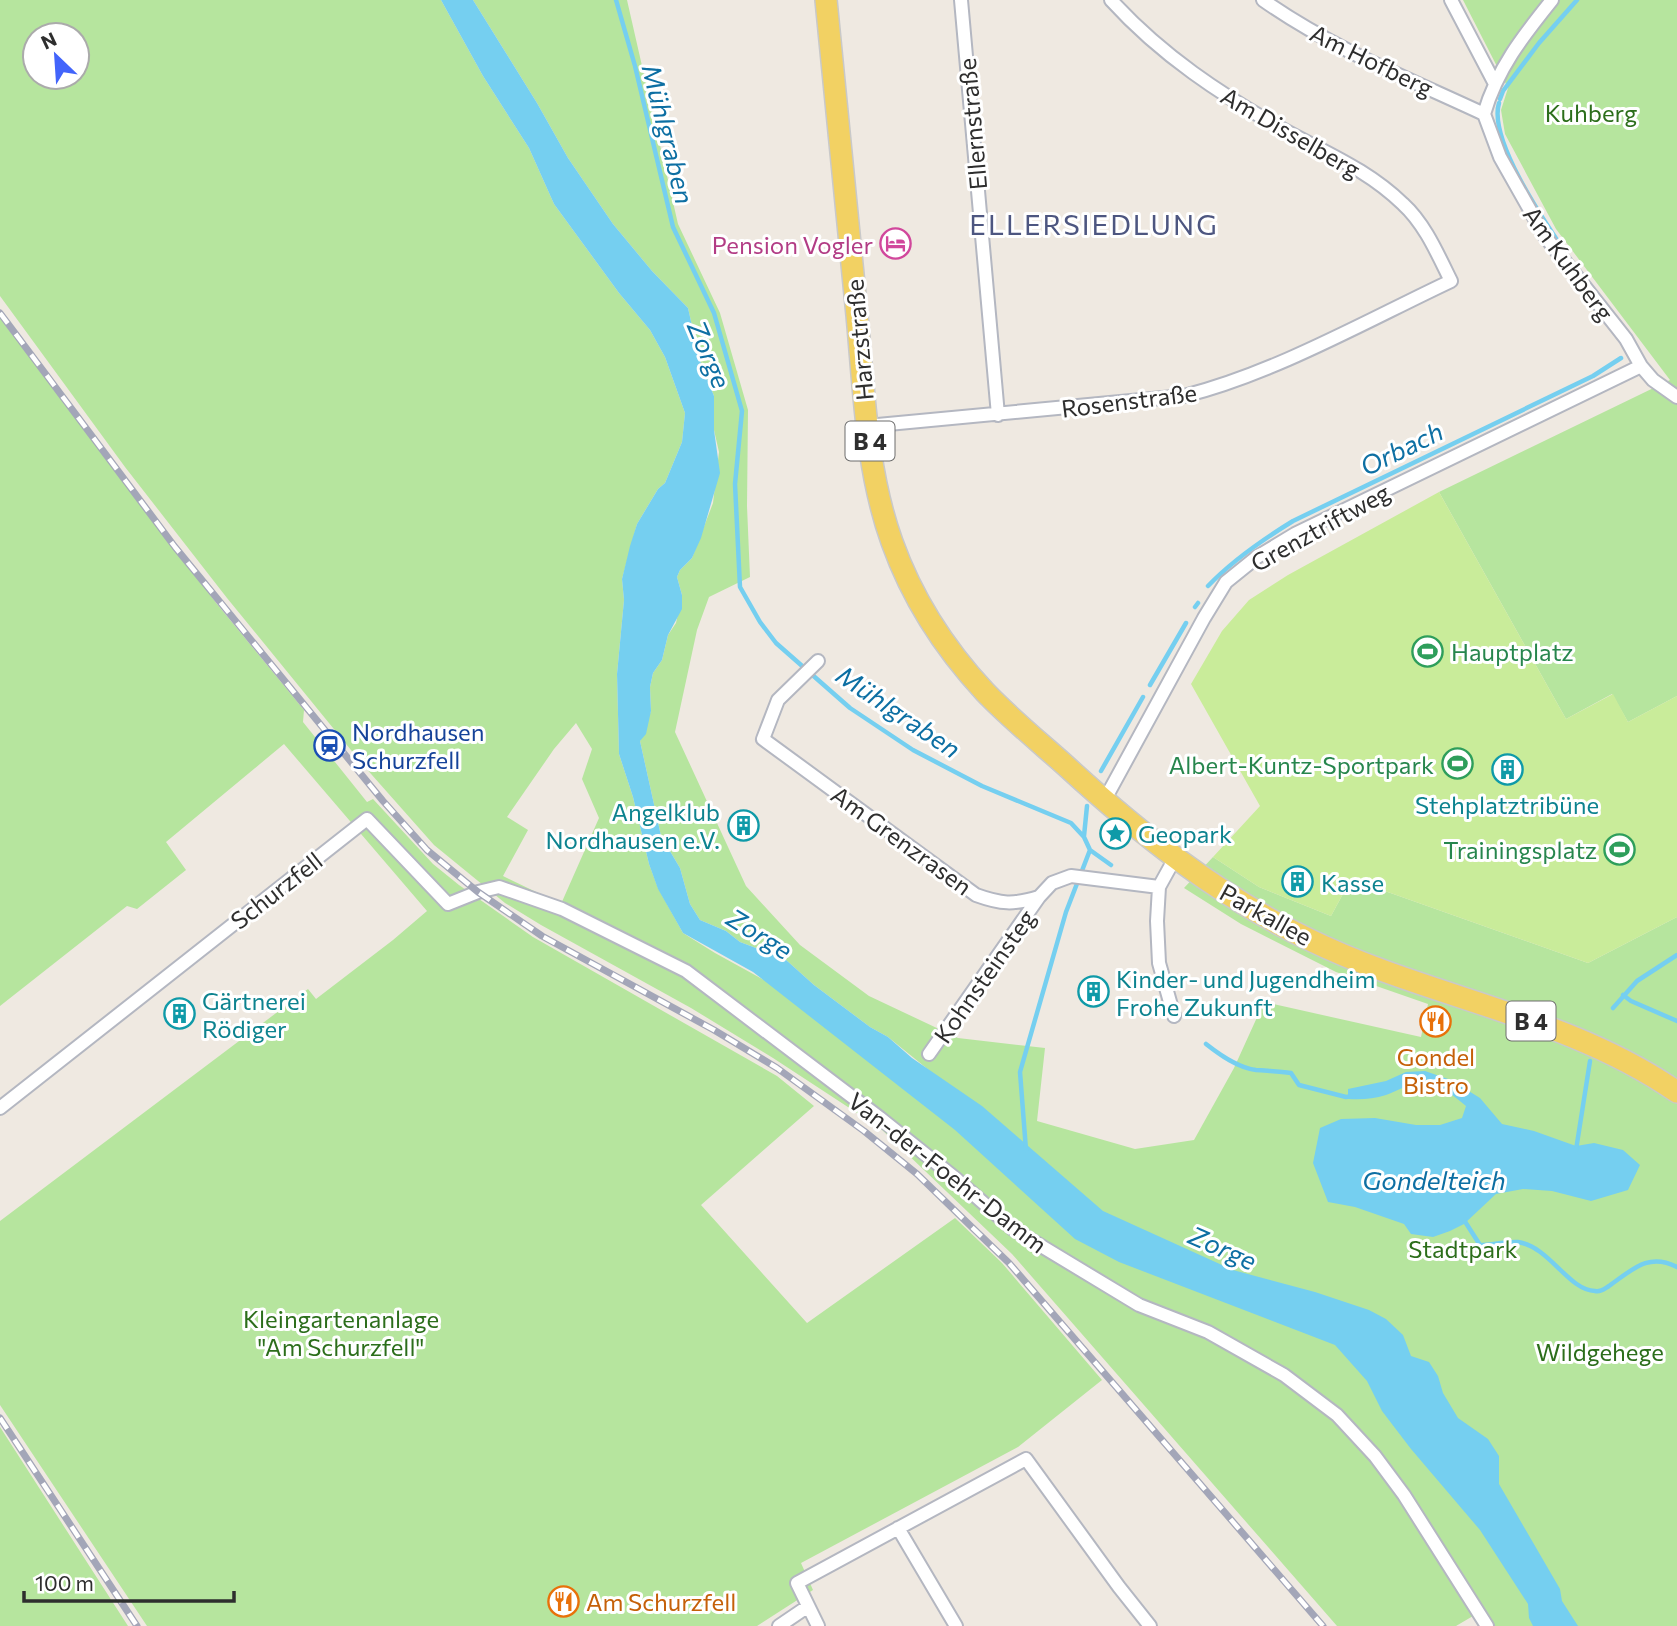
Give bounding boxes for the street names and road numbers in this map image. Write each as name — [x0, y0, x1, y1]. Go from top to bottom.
street label: Am Hofberg — [1306, 18, 1438, 102]
street label: Ellernstraße — [952, 57, 992, 191]
street label: Am Disselberg — [1216, 80, 1366, 184]
street label: Am Kuhberg — [1518, 200, 1620, 326]
street label: Harzstraße — [839, 278, 879, 402]
street label: Rosenstraße — [1059, 377, 1199, 423]
road number: B 4 — [846, 422, 894, 461]
street label: Grenztriftweg — [1245, 477, 1395, 577]
street label: Am Grenzrasen — [826, 779, 978, 901]
street label: Schurzfell — [224, 845, 328, 935]
street label: Parkallee — [1215, 877, 1317, 951]
street label: Kohnsteinsteg — [927, 904, 1041, 1048]
road number: B 4 — [1506, 1002, 1556, 1040]
street label: Van-der-Foehr-Damm — [843, 1086, 1053, 1258]

